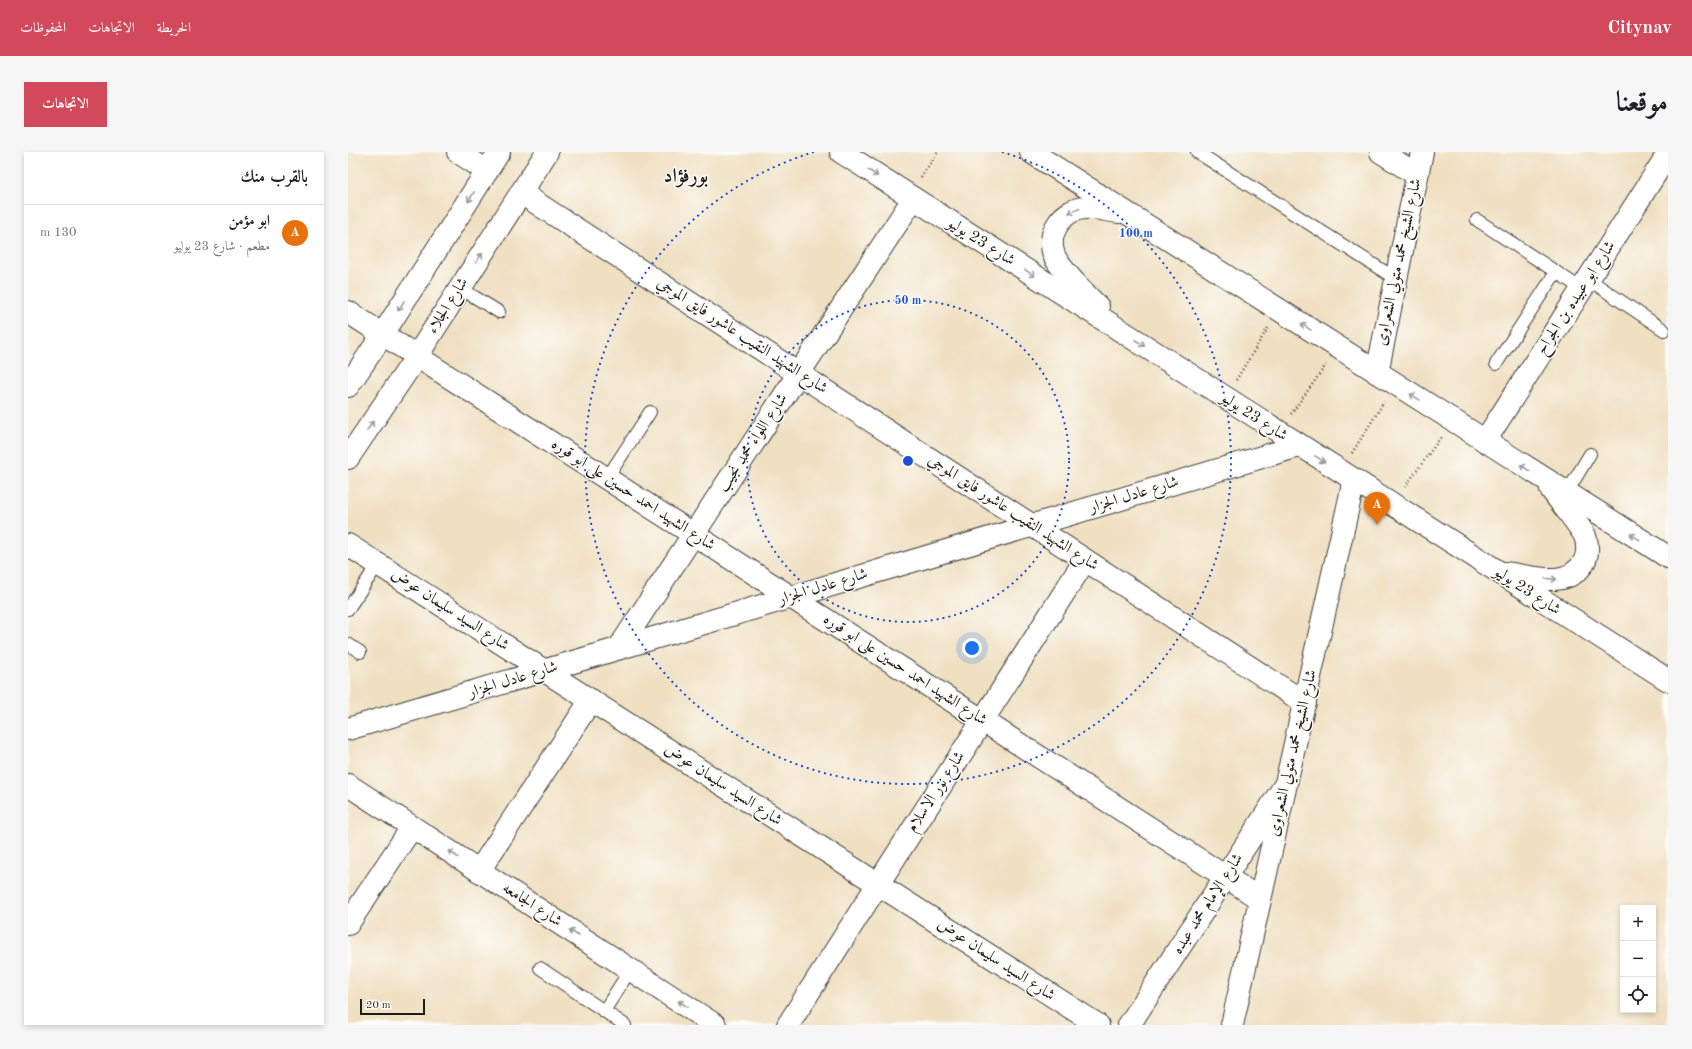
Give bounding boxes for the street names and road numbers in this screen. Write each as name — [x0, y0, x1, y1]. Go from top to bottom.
street label: شارع الشيخ محمد متولي الشعراوى — [1373, 177, 1429, 348]
street label: شارع 23 يوليو — [941, 214, 1018, 272]
street label: شارع ابو عبيده بن الجراح — [1533, 238, 1623, 360]
street label: شارع الجلاء — [425, 275, 475, 339]
street label: شارع الشهيد النقيب عاشور فايق الموجي — [652, 275, 830, 400]
street label: شارع 23 يوليو — [1214, 388, 1290, 448]
street label: شارع اللواء محمد نجيب — [714, 390, 794, 497]
street label: شارع الشهيد احمد حسين على ابو قوره — [546, 436, 718, 557]
street label: شارع الشهيد النقيب عاشور فايق الموجي — [923, 452, 1101, 577]
street label: شارع عادل الجزار — [1086, 474, 1182, 521]
street label: شارع 23 يوليو — [1487, 562, 1563, 622]
street label: شارع السيد سليمان عوض — [386, 566, 512, 657]
street label: شارع عادل الجزار — [775, 566, 871, 613]
street label: شارع الشهيد احمد حسين على ابو قوره — [818, 611, 990, 732]
street label: شارع عادل الجزار — [465, 659, 561, 706]
street label: شارع الشيخ محمد متولي الشعراوى — [1266, 668, 1325, 839]
street label: شارع السيد سليمان عوض — [659, 741, 785, 832]
street label: شارع نور الاسلام — [904, 749, 972, 838]
street label: شارع الإمام محمد عبده — [1170, 851, 1251, 960]
street label: شارع الجامعه — [497, 880, 565, 933]
street label: شارع السيد سليمان عوض — [932, 916, 1058, 1007]

